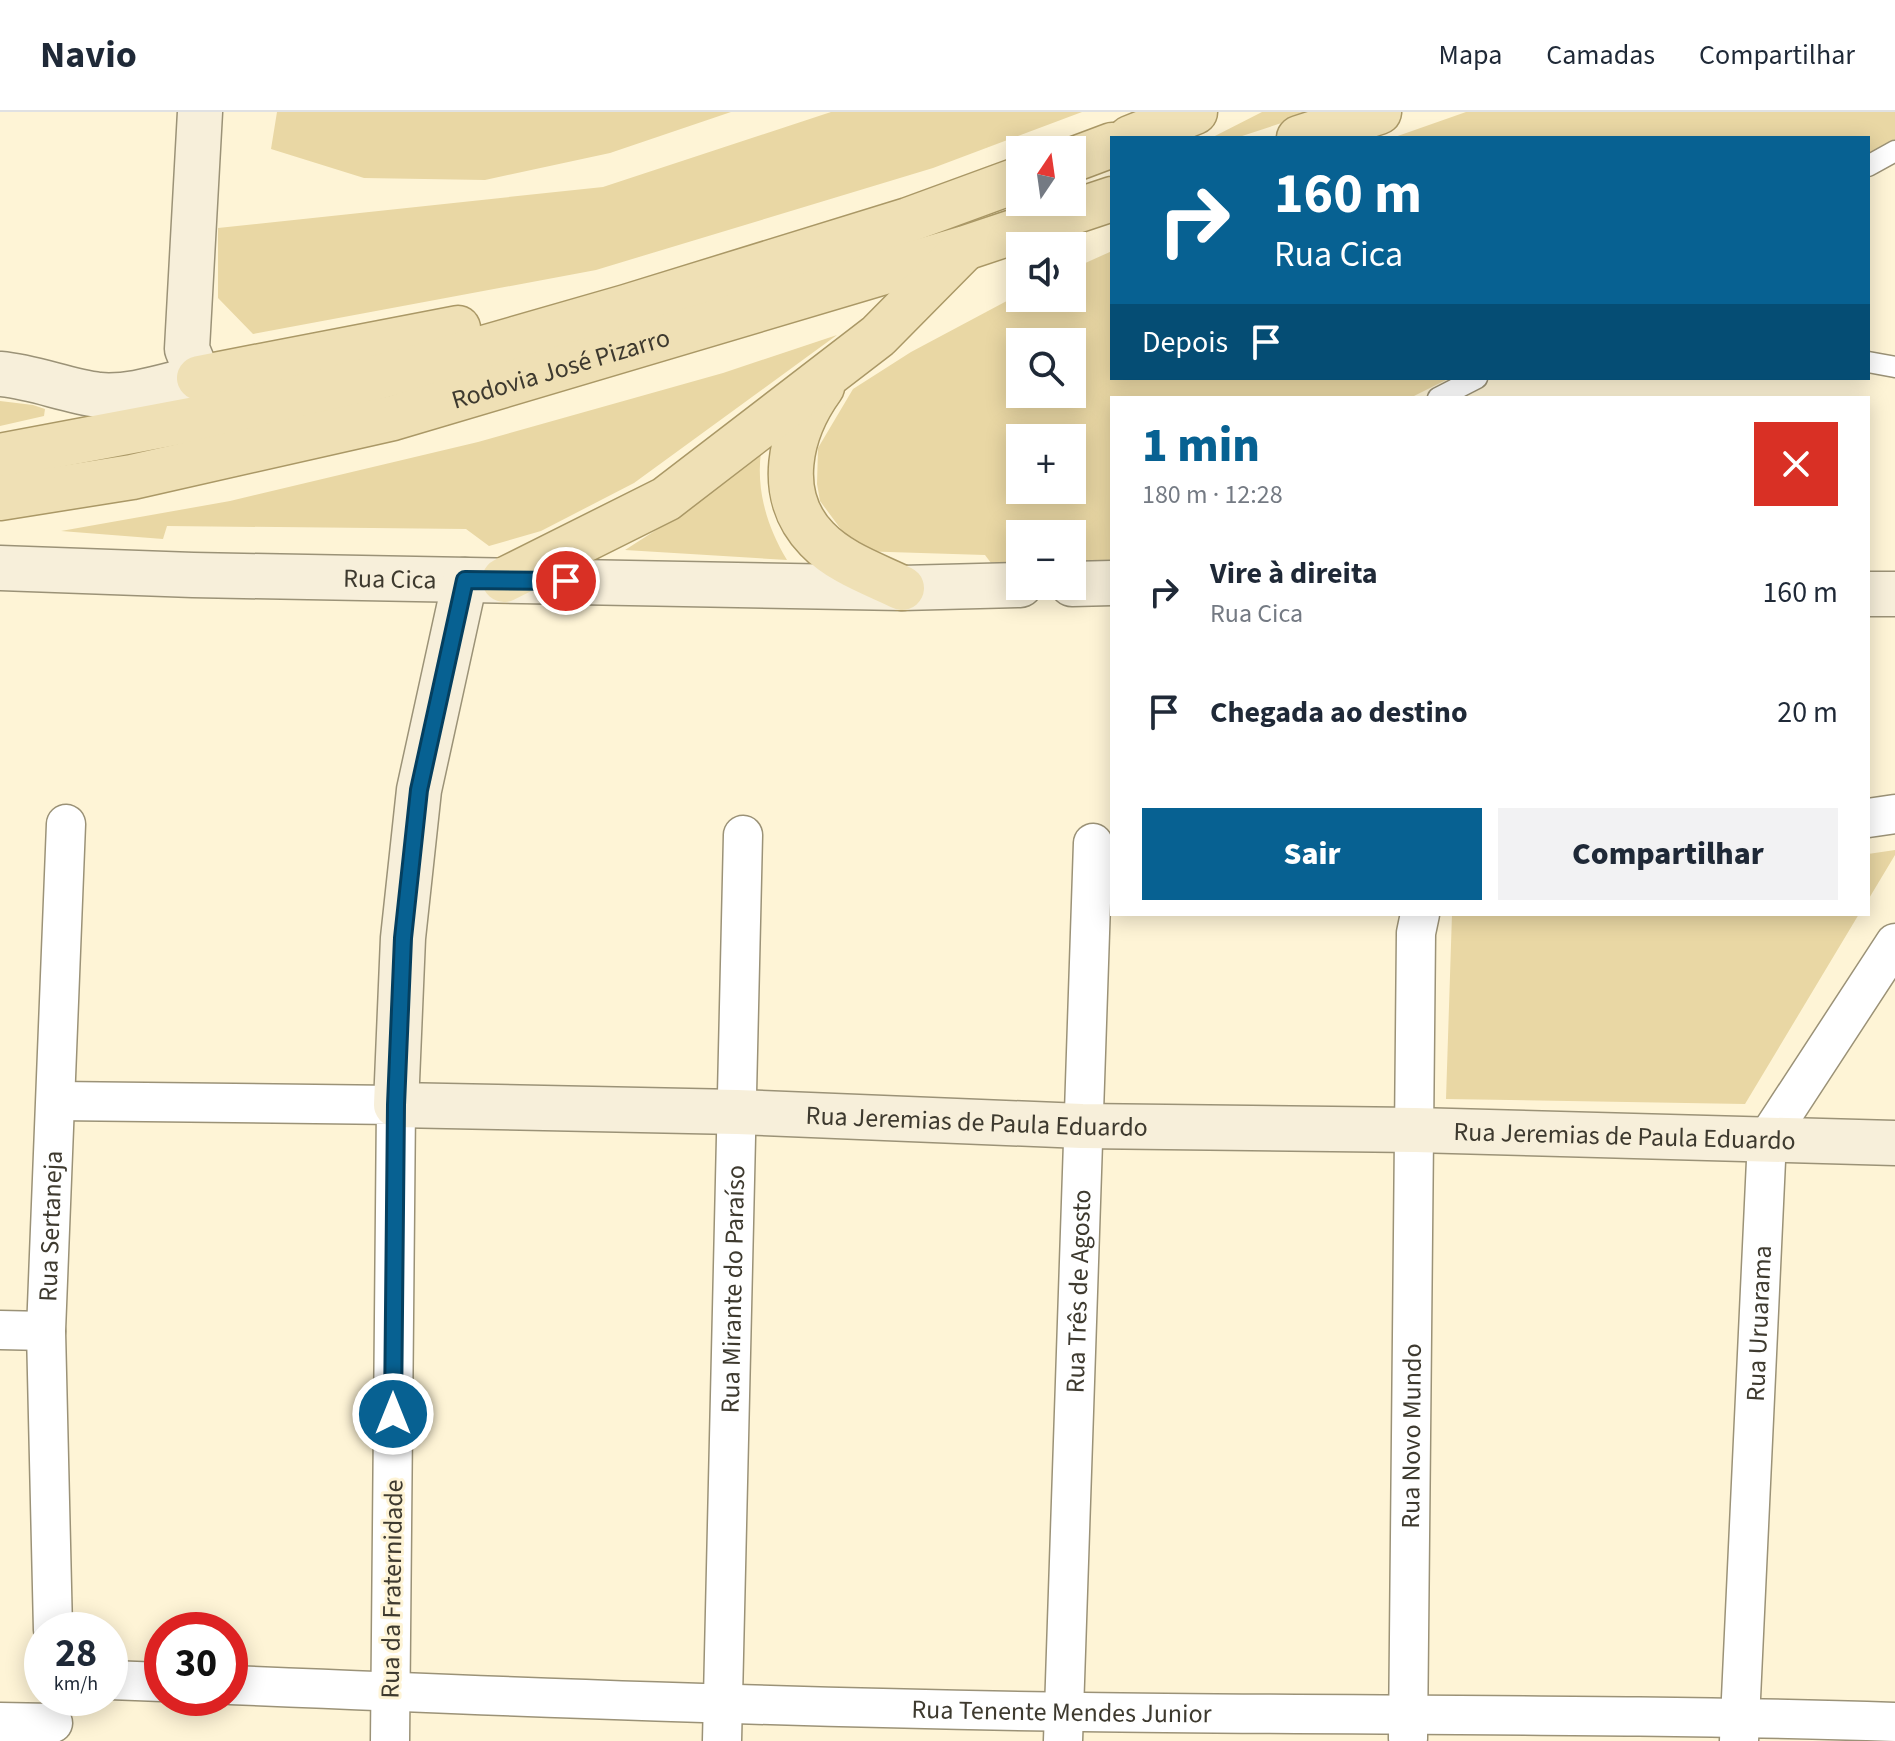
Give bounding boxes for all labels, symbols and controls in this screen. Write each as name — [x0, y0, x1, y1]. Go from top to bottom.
text: Navio — [40, 28, 137, 82]
text: Mapa — [1439, 35, 1502, 75]
text: Camadas — [1546, 35, 1655, 75]
text: Compartilhar — [1699, 35, 1855, 75]
north arrow — [1006, 136, 1086, 216]
map controls — [1006, 136, 1086, 600]
text: 160 m — [1274, 155, 1422, 234]
icon: right — [1142, 168, 1246, 272]
text: Rua Cica — [1274, 229, 1403, 280]
button: sound — [1006, 232, 1086, 312]
street label: Rodovia José Pizarro — [447, 318, 674, 418]
icon: arrive — [1244, 320, 1288, 364]
text: Depois — [1142, 321, 1228, 364]
button: search — [1006, 328, 1086, 408]
text: 1 min — [1142, 412, 1260, 480]
button: close — [1754, 422, 1838, 506]
button: + — [1006, 424, 1086, 504]
text: 180 m · 12:28 — [1142, 476, 1283, 513]
button: − — [1006, 520, 1086, 600]
pin — [532, 547, 600, 615]
text: Vire à direita — [1210, 552, 1378, 595]
street label: Rua Cica — [343, 559, 437, 598]
icon: arrive — [544, 559, 588, 603]
icon: right — [1142, 570, 1186, 614]
text: 160 m — [1762, 571, 1838, 614]
text: Rua Cica — [1210, 595, 1303, 632]
icon: arrive — [1142, 690, 1186, 734]
text: Chegada ao destino — [1210, 691, 1468, 734]
text: 20 m — [1777, 691, 1838, 734]
button: Sair — [1142, 808, 1482, 900]
button: Compartilhar — [1498, 808, 1838, 900]
street label: Rua Jeremias de Paula Eduardo — [805, 1096, 1148, 1145]
street label: Rua Jeremias de Paula Eduardo — [1453, 1113, 1796, 1159]
street label: Rua Sertaneja — [29, 1150, 72, 1302]
street label: Rua Mirante do Paraíso — [711, 1165, 754, 1414]
street label: Rua Três de Agosto — [1056, 1189, 1100, 1394]
street label: Rua Uruarama — [1736, 1244, 1781, 1402]
street label: Rua Novo Mundo — [1392, 1343, 1430, 1529]
position arrow — [351, 1372, 435, 1456]
street label: Rua da Fraternidade — [372, 1479, 412, 1699]
speed limit sign: 30 — [144, 1612, 248, 1716]
text: 28 — [55, 1625, 97, 1682]
text: km/h — [54, 1670, 98, 1698]
street label: Rua Tenente Mendes Junior — [911, 1690, 1213, 1732]

